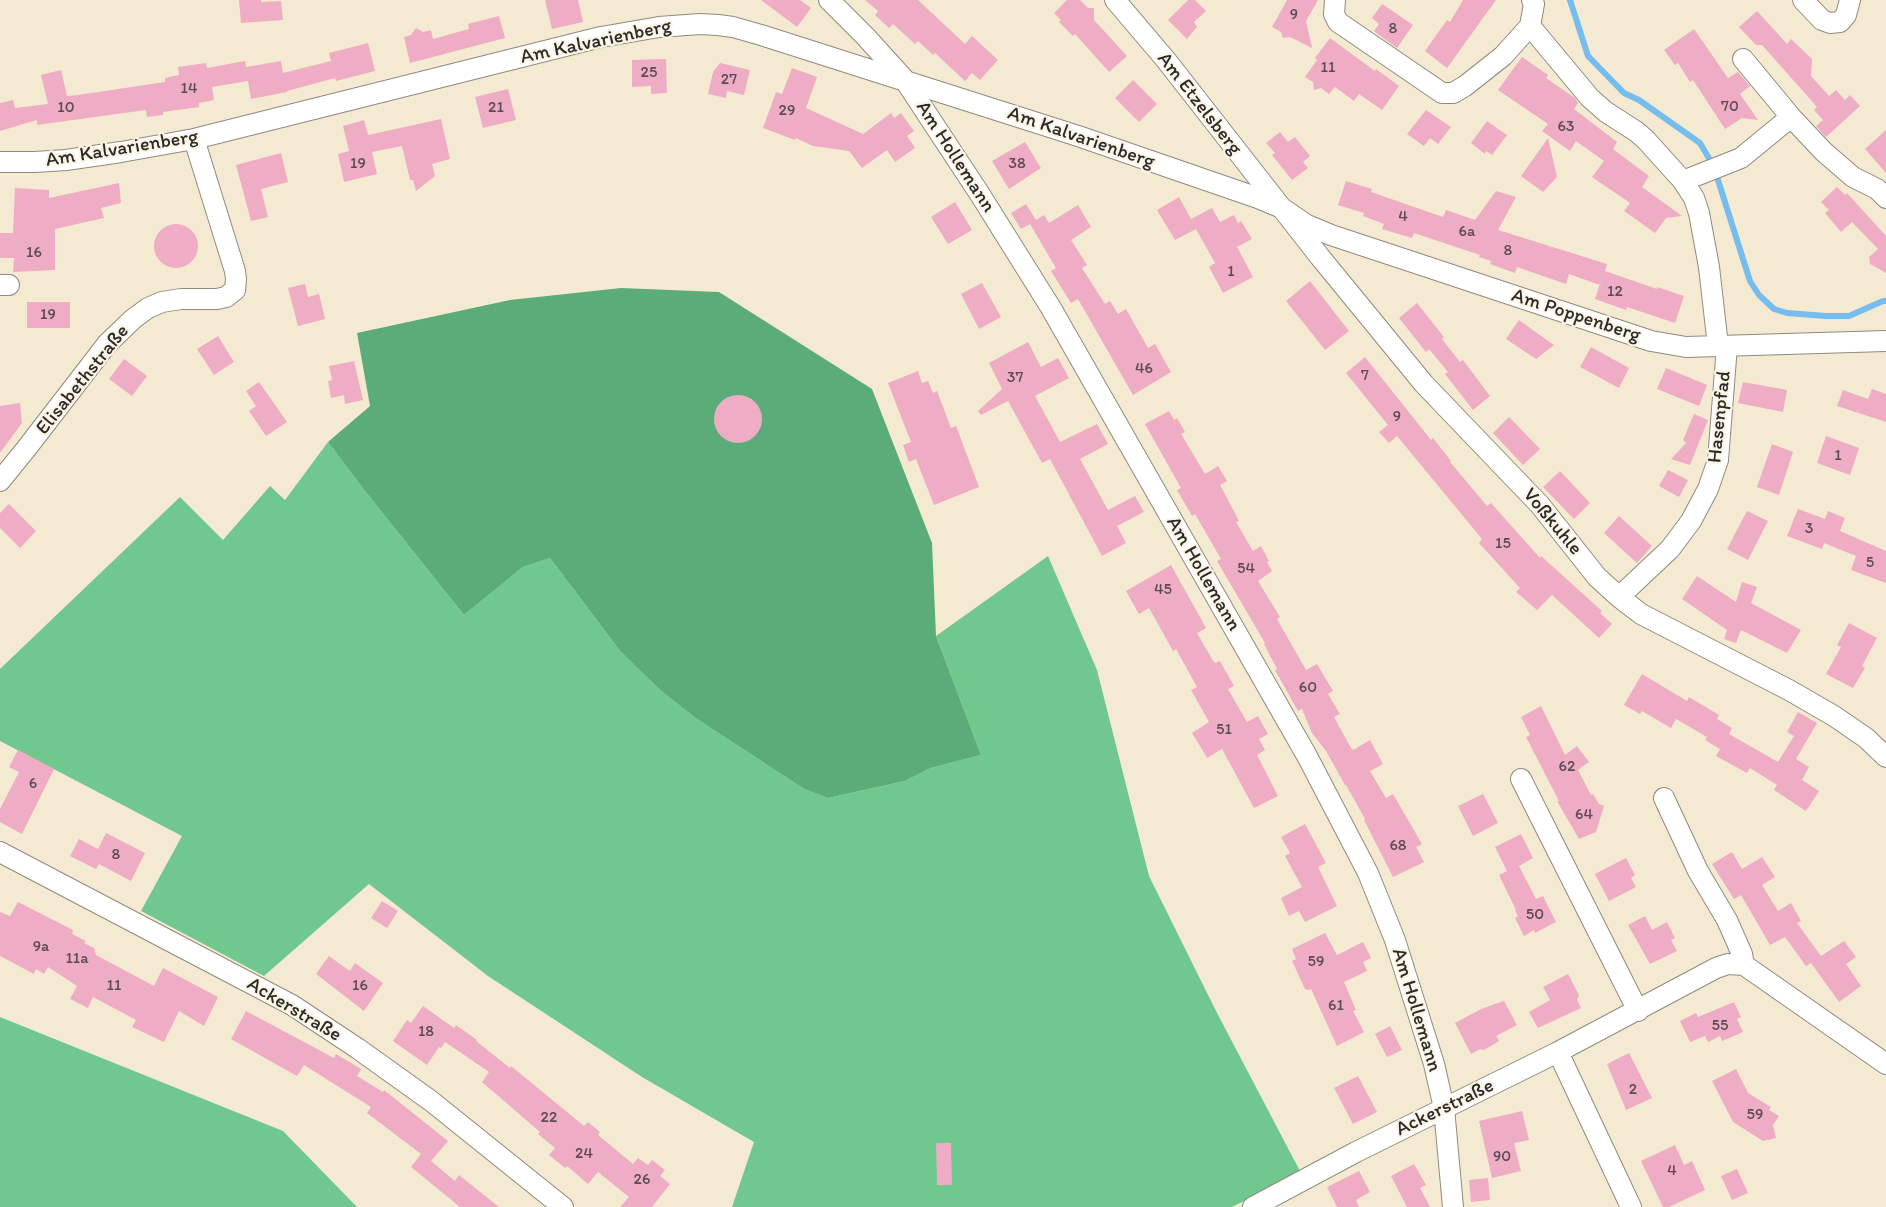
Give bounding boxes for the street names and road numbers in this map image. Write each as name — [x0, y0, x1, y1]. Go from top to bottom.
street label: Am Kalvarienberg — [518, 14, 674, 70]
street label: Am Etzelsberg — [1151, 48, 1247, 160]
street label: Am Hollemann — [910, 97, 1000, 217]
street label: Am Kalvarienberg — [1004, 102, 1158, 174]
street label: Am Kalvarienberg — [44, 125, 200, 173]
street label: Am Poppenberg — [1508, 284, 1644, 348]
street label: Elisabethstraße — [31, 320, 135, 440]
street label: Hasenpfad — [1703, 370, 1737, 464]
street label: Voßkuhle — [1517, 484, 1587, 560]
street label: Am Hollemann — [1161, 512, 1245, 636]
street label: Am Hollemann — [1386, 945, 1446, 1075]
street label: Ackerstraße — [242, 972, 346, 1048]
street label: Ackerstraße — [1392, 1074, 1498, 1142]

